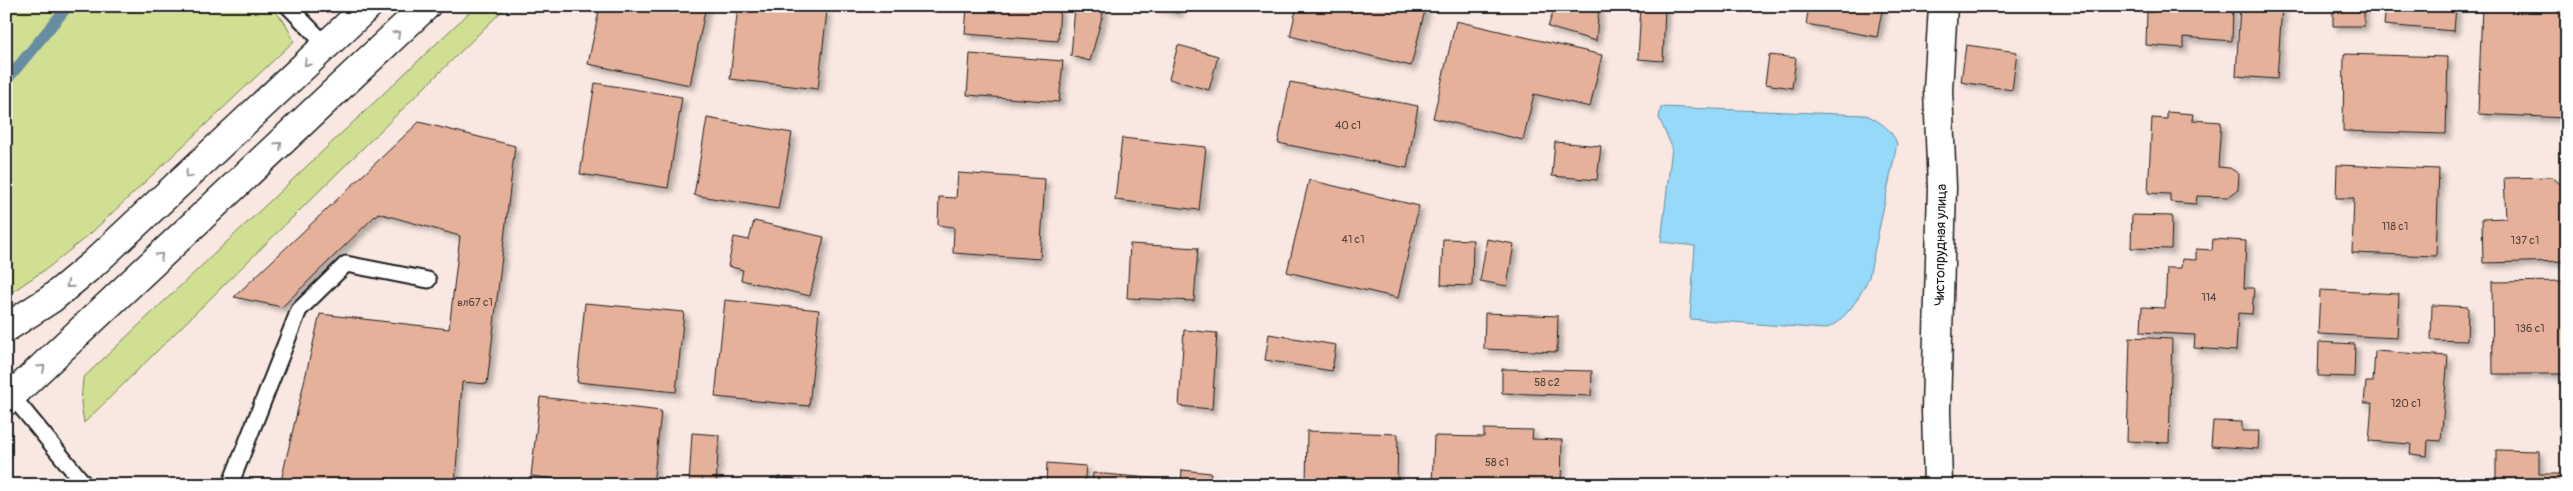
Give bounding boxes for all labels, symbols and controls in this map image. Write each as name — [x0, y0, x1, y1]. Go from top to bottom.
one-way arrow — [391, 31, 400, 40]
one-way arrow — [303, 57, 312, 66]
house number: 40 с1 — [1335, 119, 1361, 132]
one-way arrow — [273, 142, 282, 151]
one-way arrow — [185, 169, 194, 178]
street label: Чистопрудная улица — [1931, 184, 1950, 306]
house number: 118 с1 — [2382, 220, 2408, 233]
house number: 41 с1 — [1342, 233, 1364, 246]
house number: 137 с1 — [2511, 234, 2539, 247]
one-way arrow — [155, 253, 164, 262]
one-way arrow — [66, 280, 75, 288]
house number: 114 — [2202, 291, 2217, 304]
house number: вл67 с1 — [457, 296, 493, 309]
house number: 136 с1 — [2515, 322, 2545, 335]
one-way arrow — [37, 365, 46, 374]
house number: 58 с2 — [1534, 376, 1560, 389]
house number: 120 с1 — [2391, 397, 2421, 410]
house number: 58 с1 — [1485, 456, 1509, 469]

